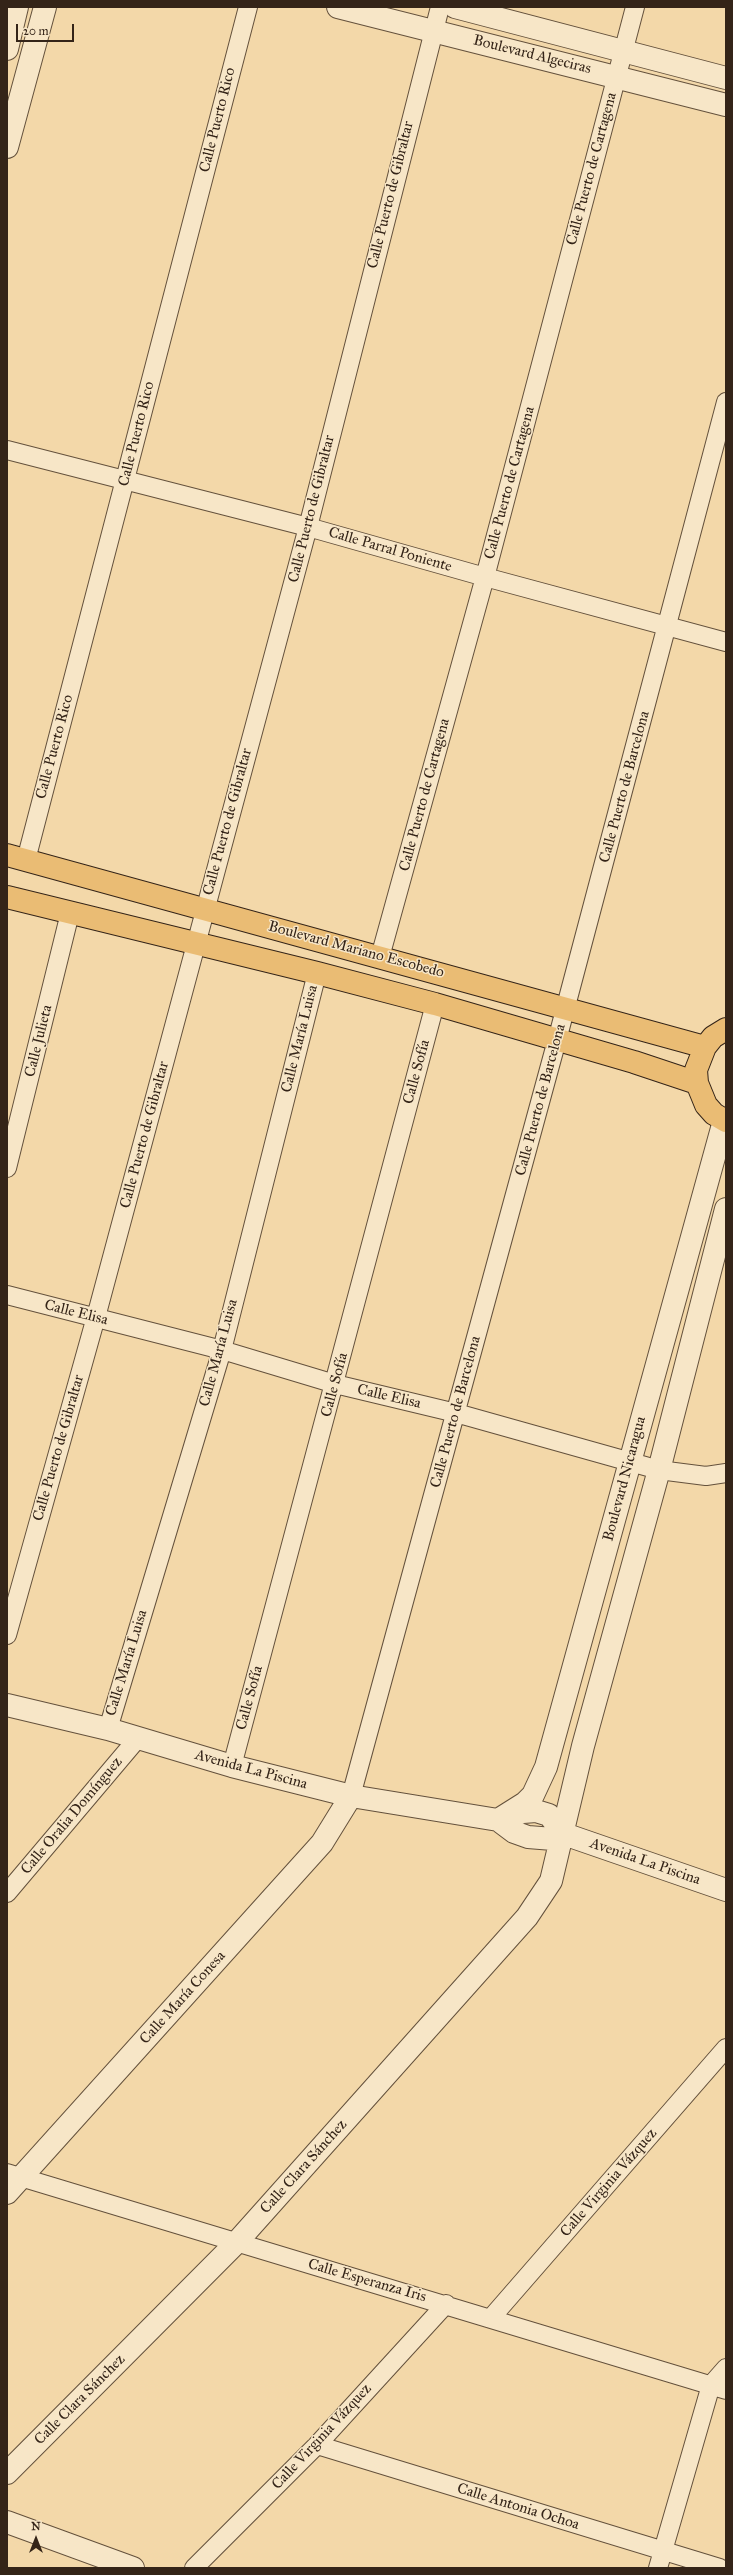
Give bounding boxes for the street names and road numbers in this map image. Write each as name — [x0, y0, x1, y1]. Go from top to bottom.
street label: Boulevard Algeciras — [471, 32, 593, 78]
street label: Calle Puerto Rico — [196, 66, 240, 174]
street label: Calle Puerto de Cartagena — [563, 91, 621, 247]
street label: Calle Puerto de Gibraltar — [364, 119, 418, 271]
street label: Calle Puerto Rico — [115, 380, 159, 488]
street label: Calle Puerto de Cartagena — [481, 405, 539, 561]
street label: Calle Puerto de Gibraltar — [285, 433, 339, 585]
street label: Calle Parral Poniente — [326, 524, 454, 576]
street label: Calle Puerto Rico — [32, 693, 78, 801]
street label: Calle Puerto de Barcelona — [596, 709, 654, 865]
street label: Calle Puerto de Cartagena — [396, 717, 454, 873]
street label: Calle Puerto de Gibraltar — [200, 747, 256, 897]
street label: Boulevard Mariano Escobedo — [266, 918, 446, 982]
street label: Calle María Luisa — [278, 983, 322, 1095]
street label: Calle Julieta — [21, 1003, 57, 1079]
street label: Calle Puerto de Barcelona — [512, 1022, 570, 1178]
street label: Calle Sofía — [400, 1038, 434, 1106]
street label: Calle Puerto de Gibraltar — [117, 1060, 173, 1210]
street label: Calle Elisa — [42, 1296, 110, 1330]
street label: Calle María Luisa — [196, 1297, 242, 1409]
street label: Calle Puerto de Barcelona — [427, 1334, 485, 1490]
street label: Calle Sofía — [318, 1351, 352, 1419]
street label: Calle Puerto de Gibraltar — [30, 1373, 88, 1523]
street label: Calle Elisa — [355, 1381, 423, 1413]
street label: Boulevard Nicaragua — [600, 1415, 650, 1543]
street label: Calle María Luisa — [102, 1608, 152, 1718]
street label: Calle Sofía — [233, 1664, 267, 1732]
street label: Avenida La Piscina — [193, 1746, 309, 1794]
street label: Calle Oralia Domínguez — [18, 1754, 126, 1878]
street label: Avenida La Piscina — [587, 1835, 703, 1889]
street label: Calle María Conesa — [136, 1948, 230, 2048]
street label: Calle Clara Sánchez — [257, 2116, 351, 2218]
street label: Calle Virginia Vázquez — [557, 2125, 661, 2241]
street label: Calle Esperanza Iris — [306, 2255, 428, 2307]
street label: Calle Clara Sánchez — [31, 2351, 129, 2449]
street label: Calle Virginia Vázquez — [268, 2380, 376, 2494]
street label: Calle Antonia Ochoa — [455, 2480, 581, 2534]

